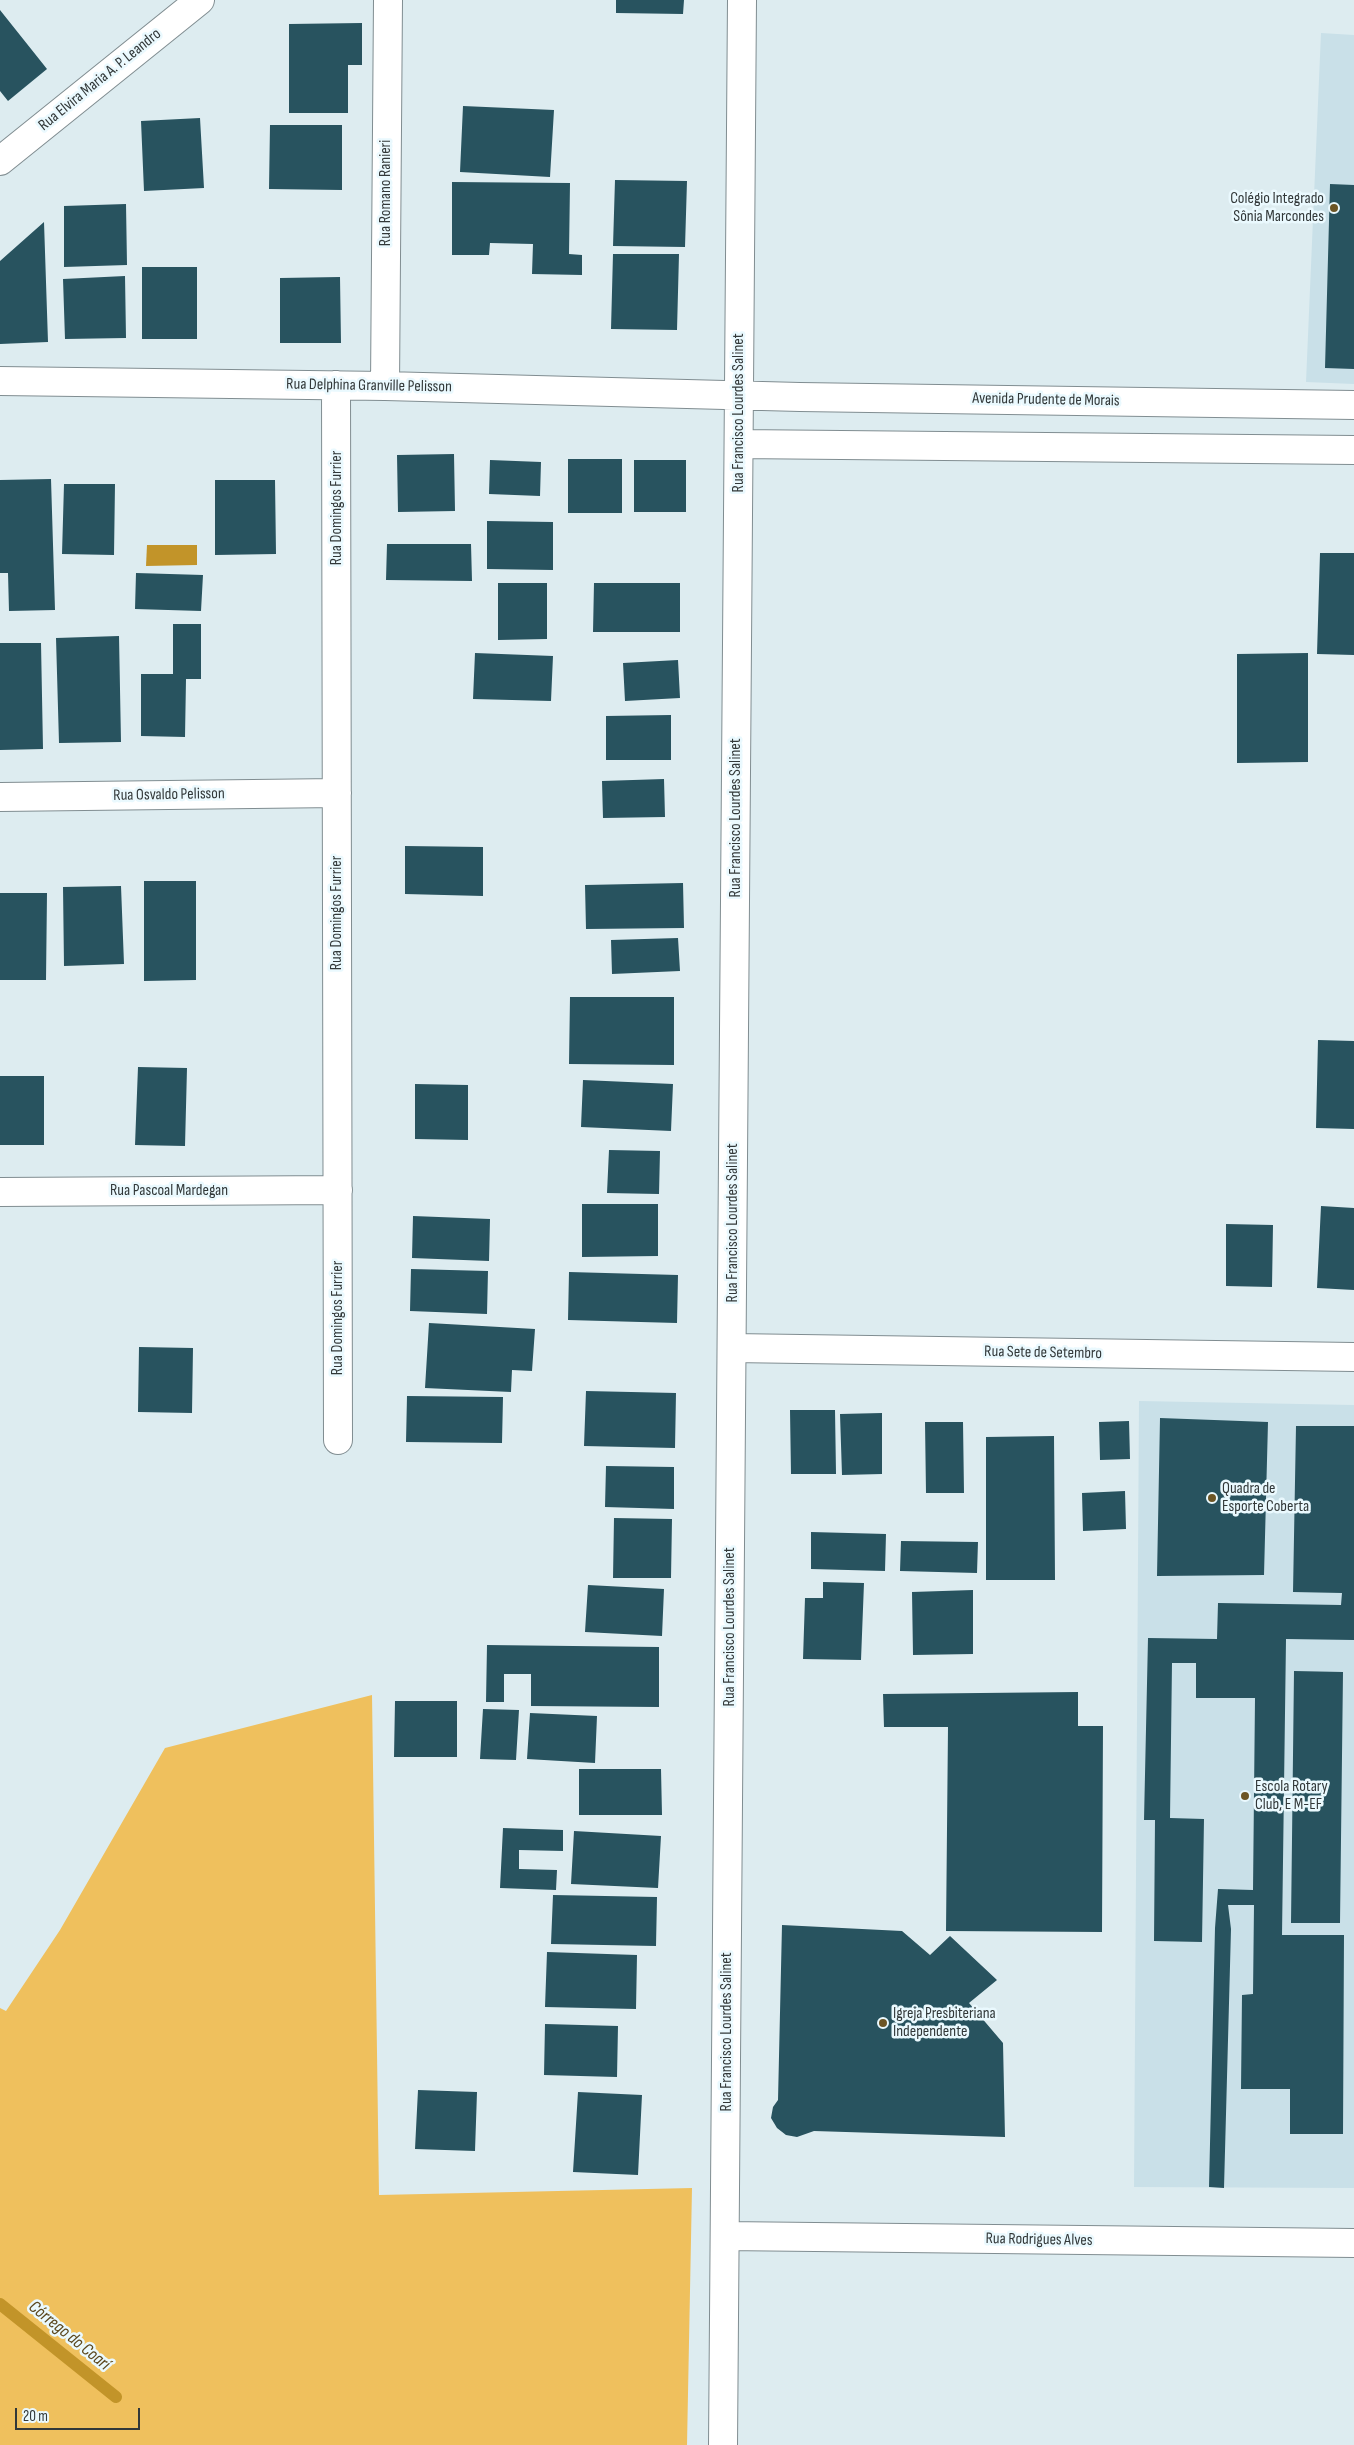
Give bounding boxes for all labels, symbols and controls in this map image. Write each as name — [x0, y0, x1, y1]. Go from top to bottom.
street label: Rua Elvira Maria A. P. Leandro — [35, 25, 165, 135]
street label: Rua Romano Ranieri — [376, 140, 396, 246]
place label: Colégio Integrado Sônia Marcondes — [1230, 189, 1324, 227]
marker: Colégio Integrado Sônia Marcondes — [1328, 202, 1340, 214]
street label: Rua Francisco Lourdes Salinet — [729, 333, 749, 493]
street label: Rua Delphina Granville Pelisson — [286, 375, 452, 397]
street label: Avenida Prudente de Morais — [972, 389, 1120, 411]
street label: Rua Domingos Furrier — [327, 451, 347, 565]
street label: Rua Francisco Lourdes Salinet — [726, 738, 746, 898]
street label: Rua Osvaldo Pelisson — [113, 784, 225, 806]
street label: Rua Domingos Furrier — [327, 856, 347, 970]
street label: Rua Francisco Lourdes Salinet — [723, 1143, 743, 1303]
street label: Rua Pascoal Mardegan — [110, 1181, 228, 1201]
street label: Rua Domingos Furrier — [328, 1261, 348, 1375]
street label: Rua Sete de Setembro — [984, 1342, 1102, 1364]
place label: Quadra de Esporte Coberta — [1222, 1479, 1309, 1517]
marker: Quadra de Esporte Coberta — [1206, 1492, 1218, 1504]
street label: Rua Francisco Lourdes Salinet — [720, 1547, 740, 1707]
place label: Escola Rotary Club, E M-EF — [1255, 1777, 1328, 1815]
marker: Escola Rotary Club, E M-EF — [1239, 1790, 1251, 1802]
street label: Rua Francisco Lourdes Salinet — [717, 1952, 737, 2112]
place label: Igreja Presbiteriana Independente — [893, 2004, 996, 2042]
marker: Igreja Presbiteriana Independente — [877, 2017, 889, 2029]
street label: Rua Rodrigues Alves — [985, 2229, 1093, 2251]
water label: Córrego do Coarí — [24, 2296, 114, 2376]
scale bar — [18, 2398, 142, 2430]
text: 20 m — [23, 2407, 48, 2426]

